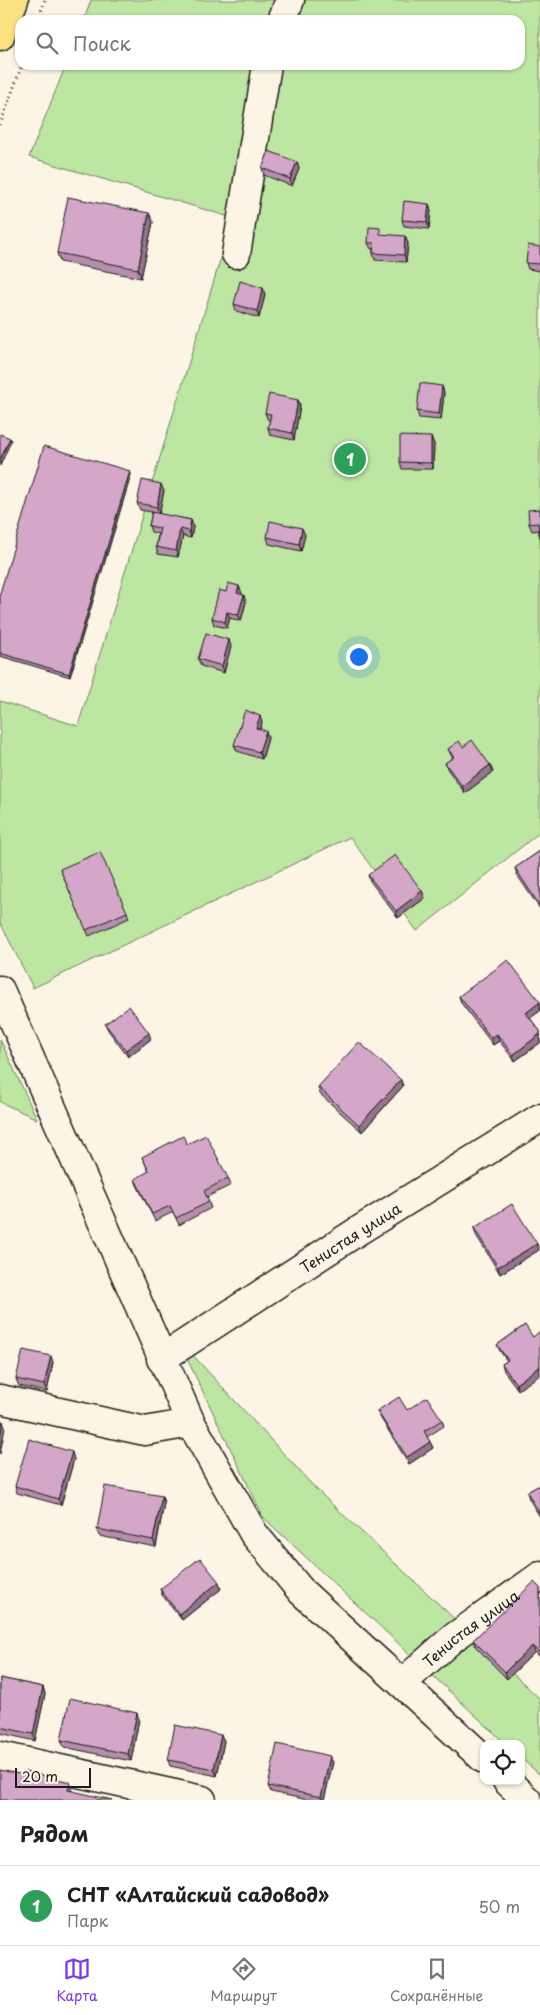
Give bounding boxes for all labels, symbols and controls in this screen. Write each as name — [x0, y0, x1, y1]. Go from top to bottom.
search box — [15, 15, 525, 70]
icon: search — [33, 29, 61, 57]
text: Поиск — [73, 29, 131, 57]
pin: 1 — [334, 440, 366, 478]
your location — [346, 644, 372, 670]
street label: Тенистая улица — [295, 1196, 405, 1278]
street label: Тенистая улица — [417, 1583, 524, 1672]
map controls — [480, 1740, 525, 1785]
button: locate — [480, 1740, 525, 1785]
scale bar — [15, 1765, 91, 1788]
text: 20 m — [22, 1766, 58, 1787]
text: Рядом — [20, 1817, 88, 1849]
text: СНТ «Алтайский садовод» — [67, 1880, 329, 1908]
text: 1 — [32, 1894, 40, 1918]
text: 50 m — [479, 1894, 520, 1918]
text: Парк — [67, 1908, 108, 1932]
tab: Карта — [57, 1955, 98, 2006]
tab: Маршрут — [211, 1955, 277, 2006]
tab: Сохранённые — [390, 1955, 483, 2006]

